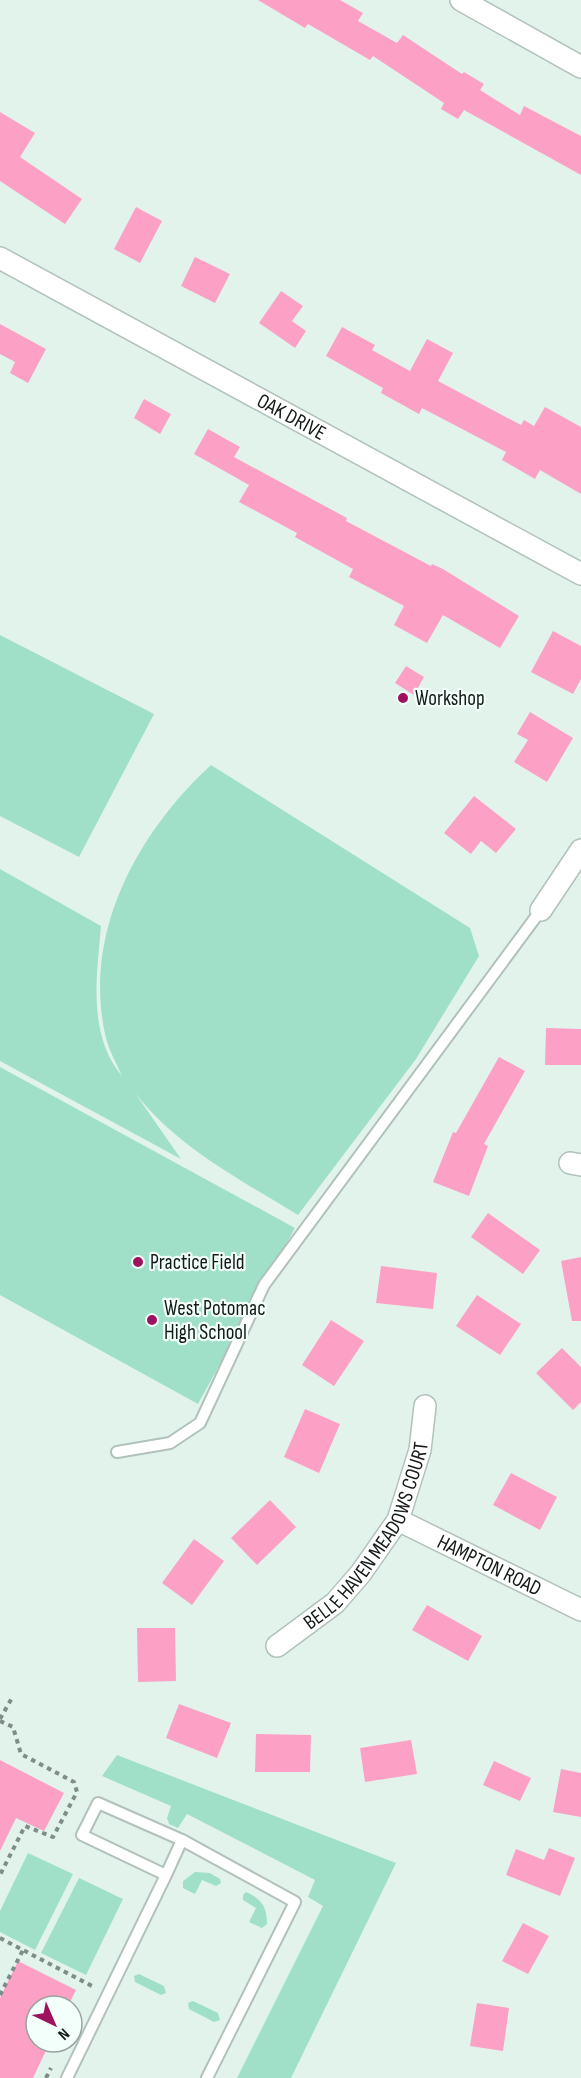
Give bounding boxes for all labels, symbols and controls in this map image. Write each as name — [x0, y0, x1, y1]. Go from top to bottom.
street label: OAK DRIVE — [253, 388, 330, 446]
place label: Workshop — [415, 686, 485, 711]
marker: Workshop — [396, 691, 410, 705]
place label: Practice Field — [150, 1250, 245, 1275]
marker: Practice Field — [131, 1255, 145, 1269]
place label: West Potomac High School — [164, 1296, 266, 1345]
marker: West Potomac High School — [145, 1313, 159, 1327]
street label: BELLE HAVEN MEADOWS COURT — [299, 1440, 434, 1635]
street label: HAMPTON ROAD — [433, 1529, 545, 1602]
north arrow — [24, 1994, 84, 2054]
text: N — [54, 2024, 73, 2044]

